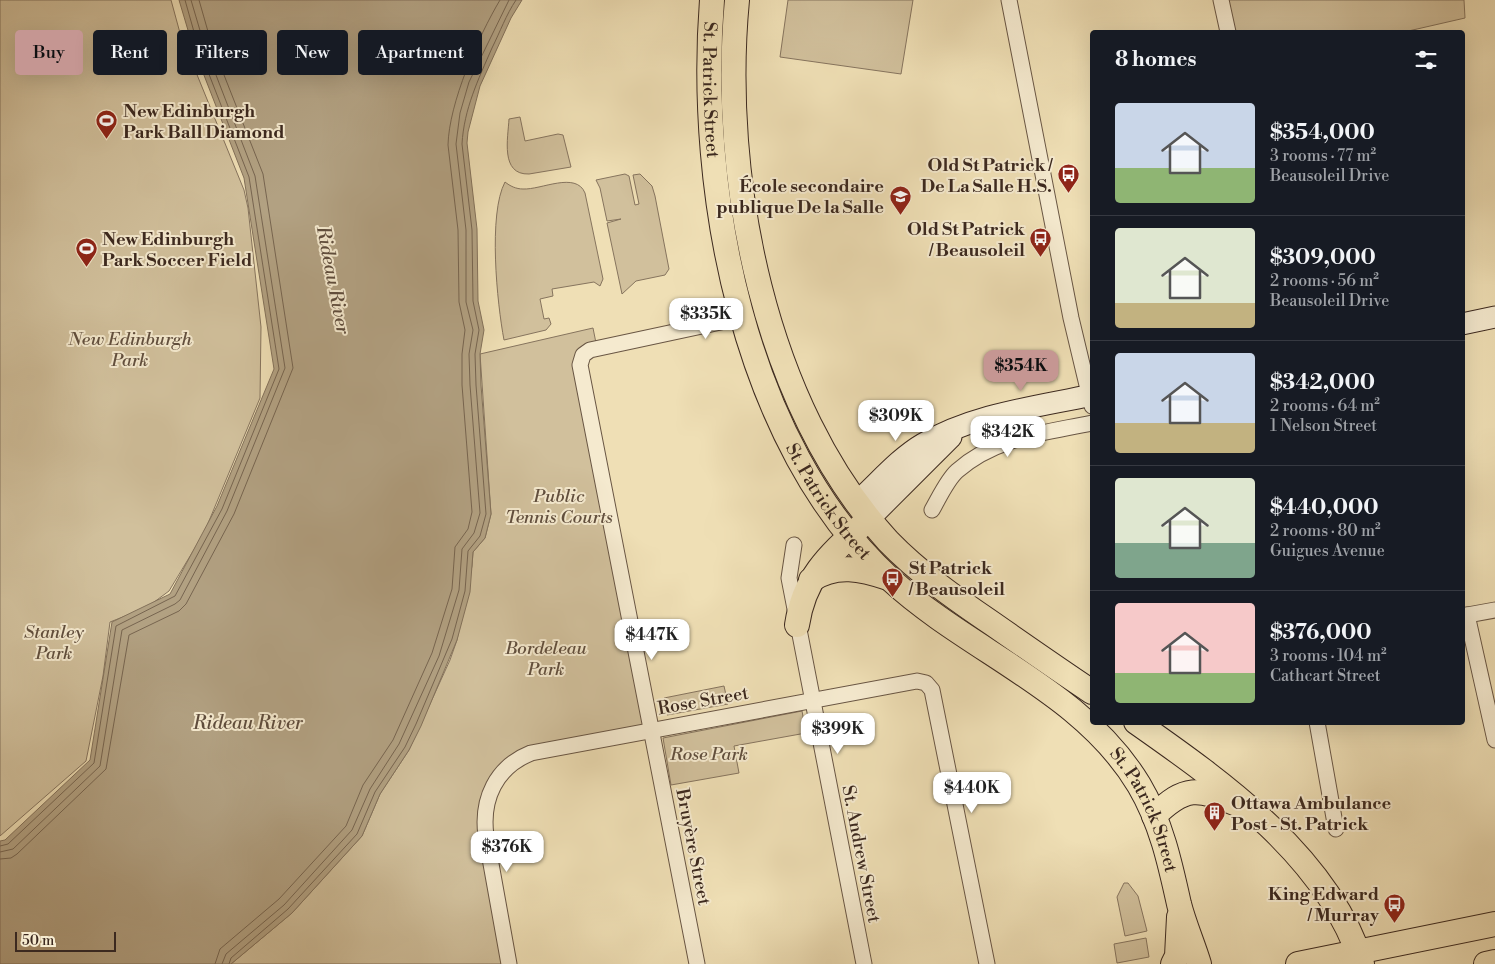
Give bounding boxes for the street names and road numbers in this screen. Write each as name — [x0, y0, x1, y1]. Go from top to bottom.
street label: St. Patrick Street — [698, 21, 725, 160]
street label: St. Patrick Street — [781, 439, 877, 565]
street label: Rose Street — [656, 682, 751, 720]
street label: St. Patrick Street — [1105, 742, 1183, 875]
street label: St. Andrew Street — [836, 783, 886, 925]
street label: Bruyère Street — [670, 786, 716, 908]

